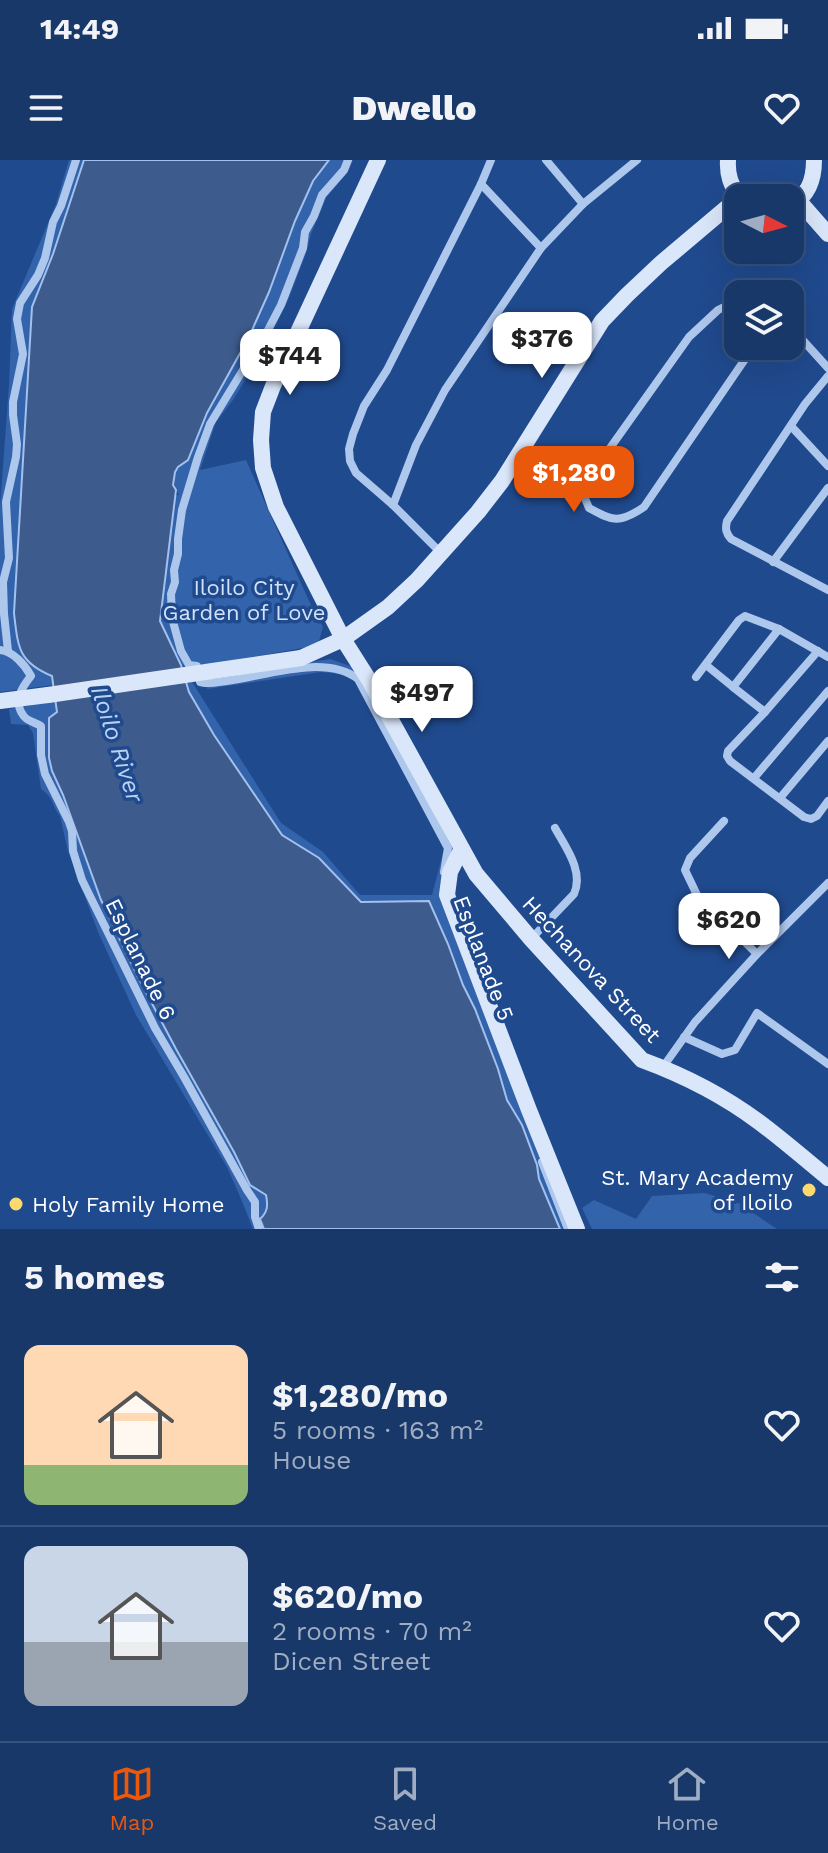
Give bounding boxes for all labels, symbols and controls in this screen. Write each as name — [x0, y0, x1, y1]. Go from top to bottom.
text: 14:49 — [40, 11, 119, 46]
icon: menu — [24, 86, 68, 130]
icon: heart — [760, 86, 804, 130]
text: Dwello — [352, 87, 476, 129]
north arrow — [724, 184, 804, 264]
map controls — [724, 184, 804, 360]
button: layers — [724, 280, 804, 360]
pin: $376 — [495, 312, 589, 380]
text: $376 — [511, 323, 573, 353]
pin: $744 — [243, 329, 337, 397]
text: $744 — [258, 340, 322, 370]
pin: $1,280 — [509, 446, 639, 514]
text: $1,280 — [532, 457, 616, 487]
park label: Iloilo City Garden of Love — [162, 575, 326, 625]
pin: $497 — [375, 666, 469, 734]
text: $497 — [390, 677, 454, 707]
water label: Iloilo River — [85, 682, 149, 807]
street label: Hechanova Street — [517, 891, 666, 1048]
street label: Esplanade 5 — [448, 892, 519, 1024]
pin: $620 — [682, 893, 776, 961]
street label: Esplanade 6 — [100, 894, 181, 1024]
text: $620 — [697, 904, 761, 934]
place label: St. Mary Academy of Iloilo — [601, 1165, 794, 1215]
marker: St. Mary Academy of Iloilo — [800, 1181, 818, 1199]
place label: Holy Family Home — [32, 1192, 225, 1217]
marker: Holy Family Home — [7, 1195, 25, 1213]
icon: filters — [760, 1255, 804, 1299]
text: 5 homes — [24, 1257, 165, 1297]
text: $1,280/mo — [272, 1375, 448, 1415]
icon: home — [88, 1377, 184, 1473]
icon: heart — [760, 1403, 804, 1447]
text: 5 rooms · 163 m² — [272, 1415, 483, 1445]
text: House — [272, 1445, 351, 1475]
text: $620/mo — [272, 1576, 423, 1616]
icon: home — [88, 1578, 184, 1674]
icon: heart — [760, 1604, 804, 1648]
text: 2 rooms · 70 m² — [272, 1616, 472, 1646]
text: Dicen Street — [272, 1646, 430, 1676]
tab: Map — [109, 1762, 154, 1835]
tab: Saved — [373, 1762, 437, 1835]
tab: Home — [656, 1762, 719, 1835]

